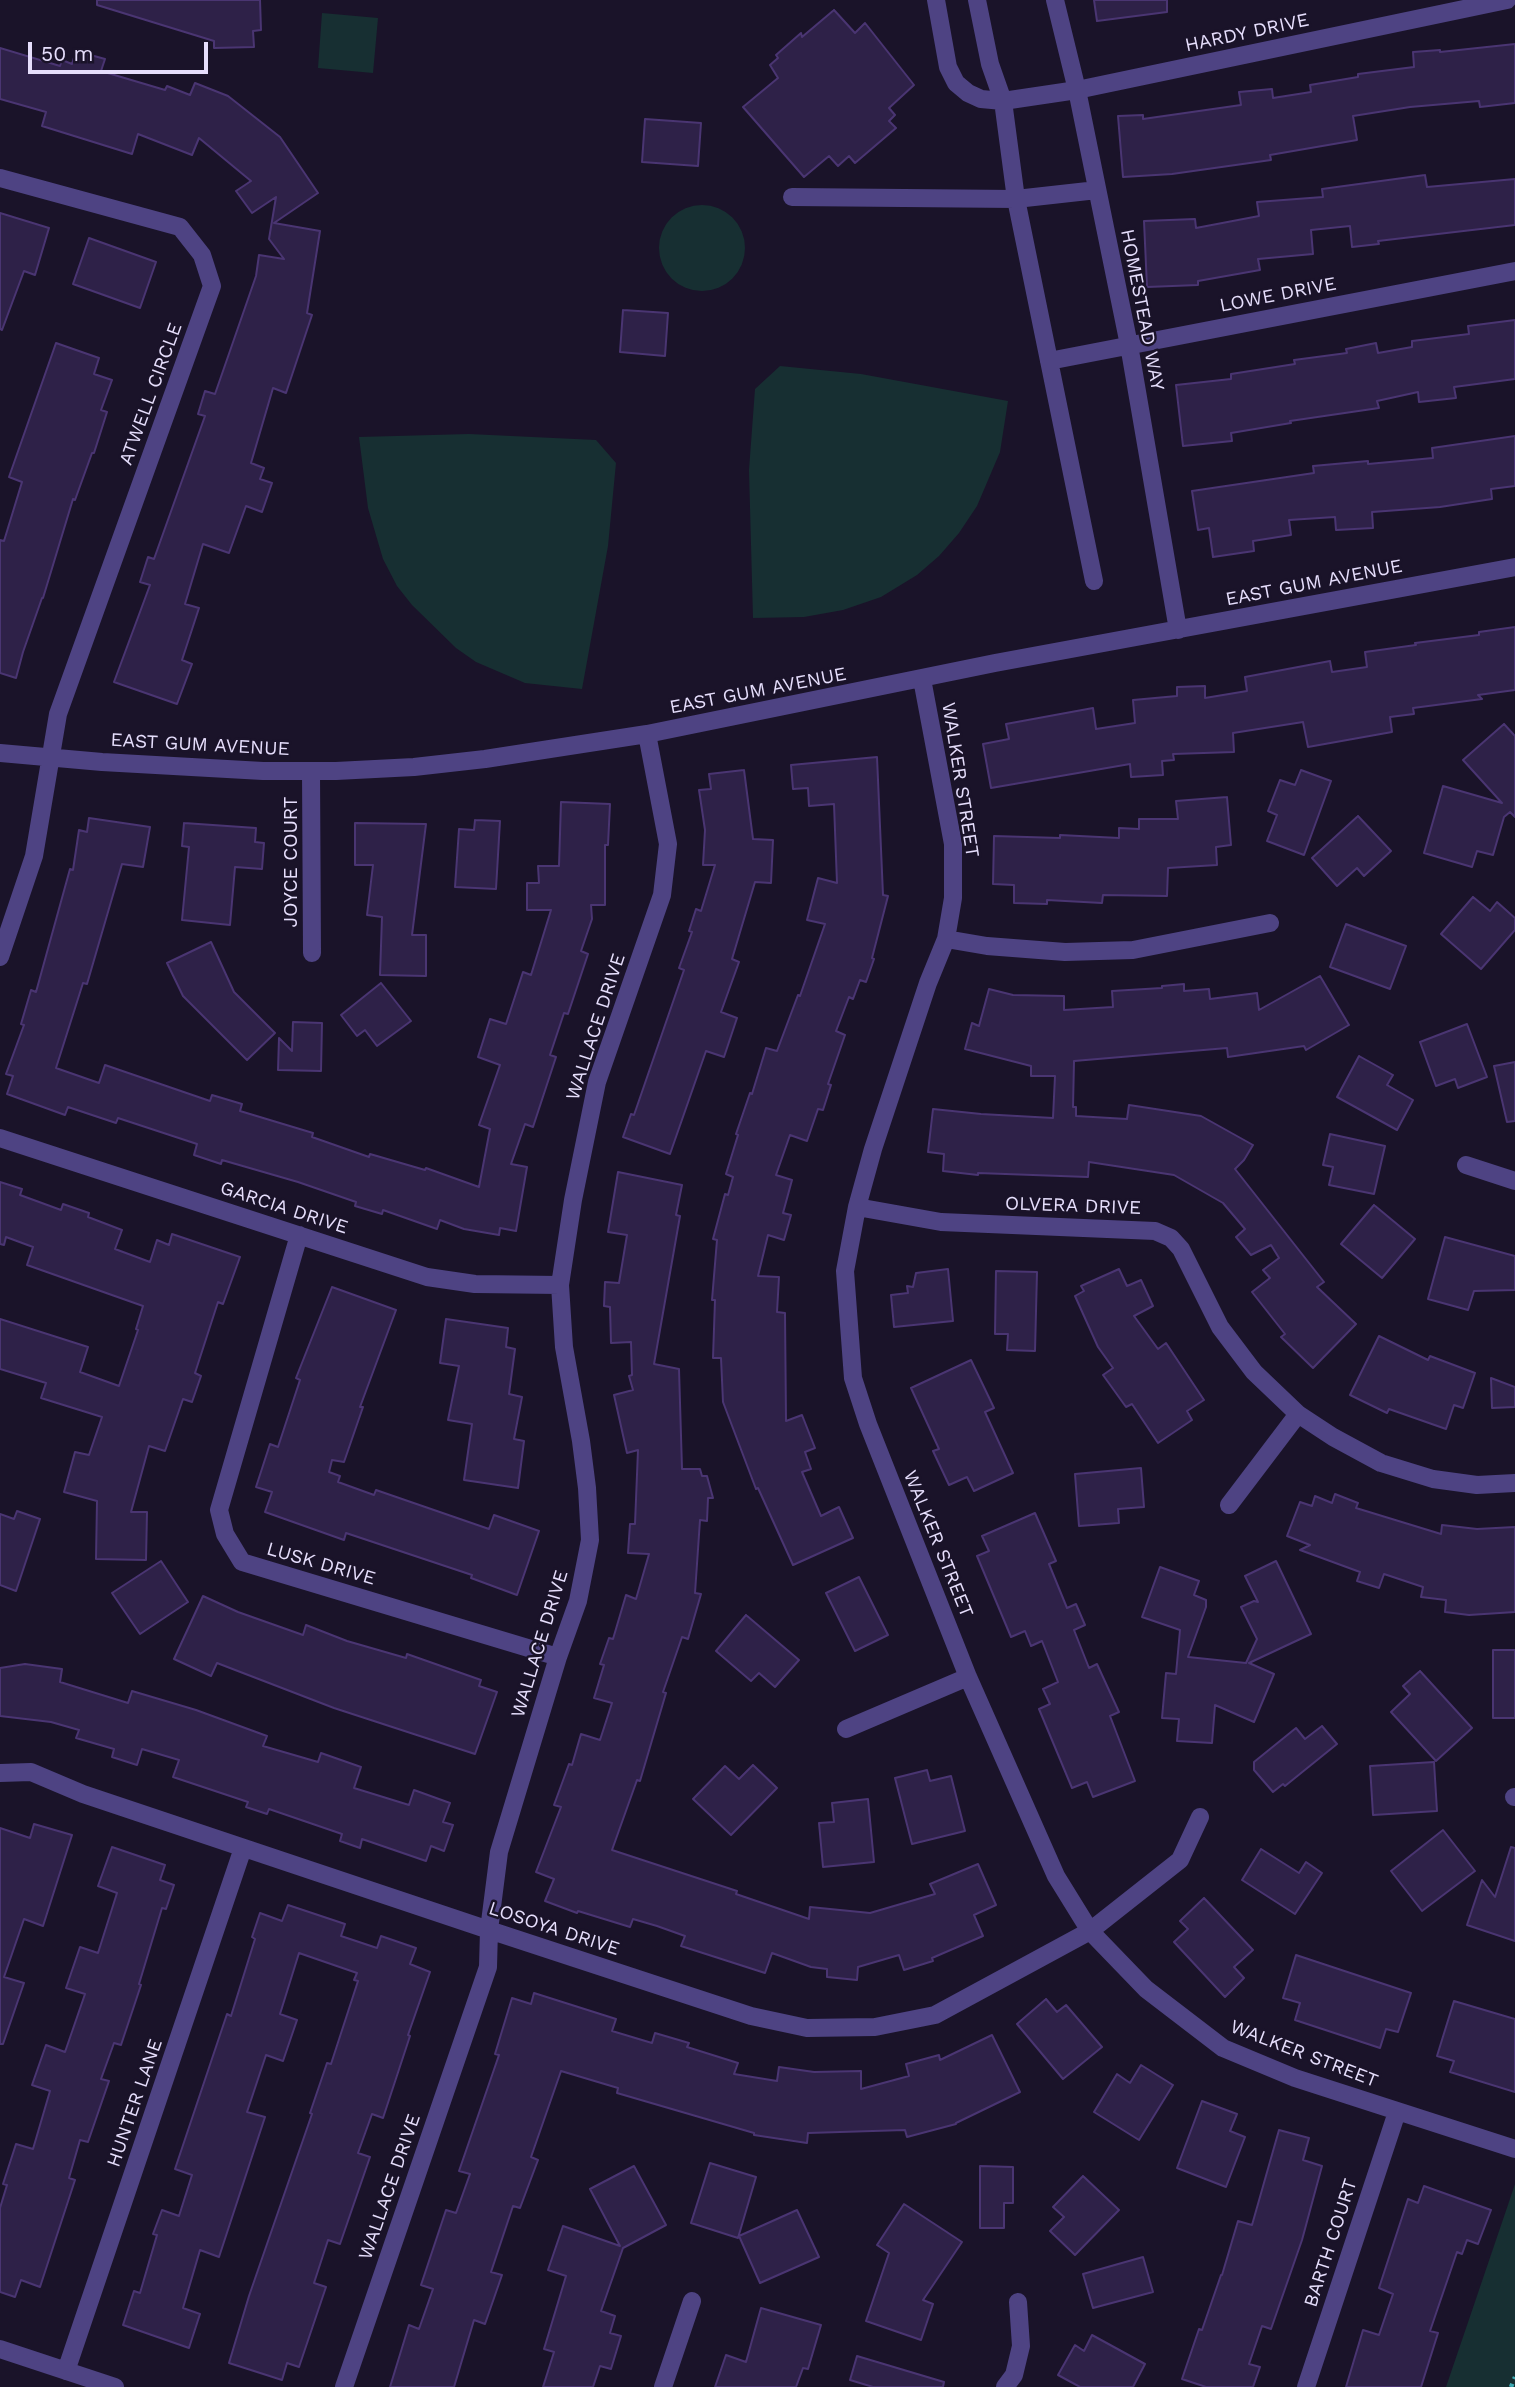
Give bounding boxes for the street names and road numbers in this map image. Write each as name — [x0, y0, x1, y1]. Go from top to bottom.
street label: HARDY DRIVE — [1183, 9, 1311, 57]
street label: HOMESTEAD WAY — [1115, 227, 1169, 393]
street label: LOWE DRIVE — [1218, 273, 1338, 317]
street label: ATWELL CIRCLE — [115, 320, 187, 468]
street label: EAST GUM AVENUE — [1224, 555, 1404, 611]
street label: EAST GUM AVENUE — [668, 663, 848, 719]
street label: WALKER STREET — [936, 701, 984, 859]
street label: EAST GUM AVENUE — [110, 729, 290, 761]
street label: JOYCE COURT — [280, 796, 302, 928]
street label: WALLACE DRIVE — [562, 951, 630, 1103]
street label: GARCIA DRIVE — [217, 1177, 351, 1239]
street label: OLVERA DRIVE — [1005, 1192, 1141, 1220]
street label: WALKER STREET — [898, 1467, 978, 1621]
street label: LUSK DRIVE — [264, 1538, 378, 1590]
street label: WALLACE DRIVE — [507, 1568, 573, 1720]
street label: LOSOYA DRIVE — [486, 1897, 622, 1961]
street label: WALKER STREET — [1227, 2015, 1381, 2093]
street label: HUNTER LANE — [102, 2036, 168, 2170]
street label: WALLACE DRIVE — [354, 2111, 426, 2263]
street label: BARTH COURT — [1300, 2176, 1362, 2310]

